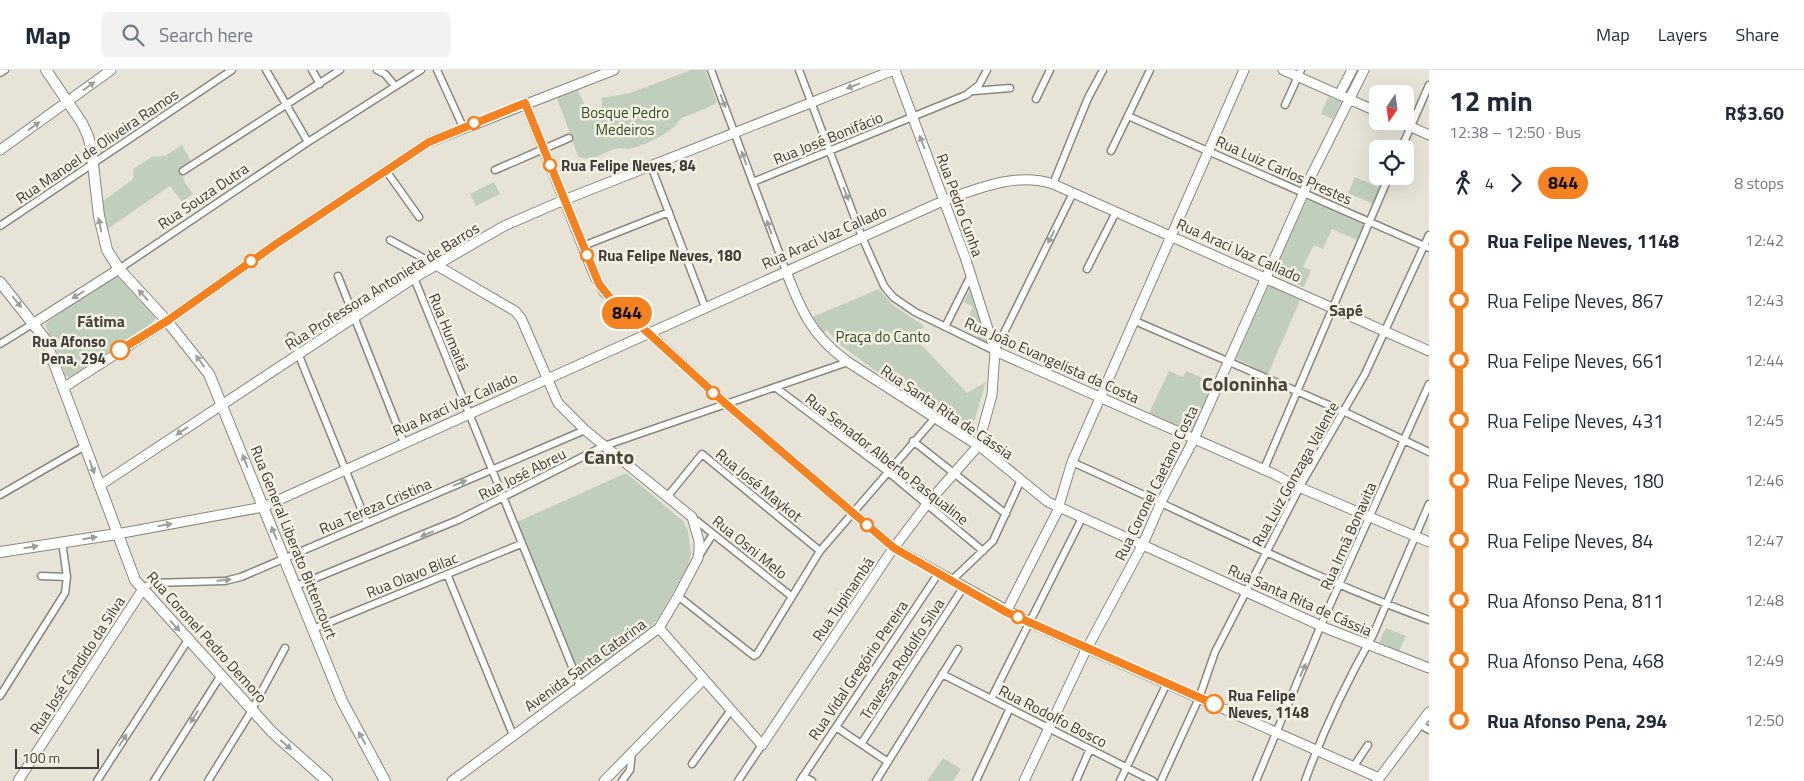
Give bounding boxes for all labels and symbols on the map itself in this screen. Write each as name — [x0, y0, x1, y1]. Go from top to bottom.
one-way arrow — [83, 81, 96, 91]
one-way arrow — [845, 82, 860, 90]
street label: Rua Manoel de Oliveira Ramos — [11, 83, 183, 209]
north arrow — [1369, 85, 1414, 130]
one-way arrow — [720, 94, 727, 109]
park label: Bosque Pedro Medeiros — [581, 101, 669, 141]
street label: Rua José Bonifácio — [770, 105, 886, 171]
unlabelled marker — [467, 116, 481, 130]
one-way arrow — [27, 121, 41, 131]
street label: Rua Luiz Carlos Prestes — [1212, 130, 1356, 210]
one-way arrow — [918, 135, 926, 149]
one-way arrow — [740, 150, 747, 165]
street label: Rua Pedro Cunha — [931, 150, 989, 260]
place label: Rua Felipe Neves, 84 — [561, 154, 696, 177]
street label: Rua Souza Dutra — [153, 157, 253, 235]
marker: Rua Felipe Neves, 84 — [543, 158, 557, 172]
one-way arrow — [843, 186, 850, 201]
street label: Rua Araci Vaz Callado — [758, 199, 890, 275]
street label: Rua Araci Vaz Callado — [1173, 212, 1305, 288]
one-way arrow — [96, 216, 104, 232]
street label: Rua Professora Antonieta de Barros — [280, 216, 484, 356]
one-way arrow — [765, 219, 772, 234]
one-way arrow — [1047, 230, 1055, 244]
place label: Rua Felipe Neves, 180 — [598, 244, 742, 267]
marker: Rua Felipe Neves, 180 — [580, 248, 594, 262]
unlabelled marker — [244, 254, 258, 268]
one-way arrow — [137, 289, 149, 301]
one-way arrow — [71, 290, 84, 300]
street label: Rua Humaitá — [423, 290, 475, 375]
one-way arrow — [11, 296, 23, 308]
line badge: 844 — [598, 297, 656, 329]
district label: Sapé — [1329, 298, 1363, 322]
district label: Fátima — [77, 309, 125, 333]
street label: Rua João Evangelista da Costa — [961, 311, 1144, 409]
park label: Praça do Canto — [836, 325, 931, 348]
place label: Rua Afonso Pena, 294 — [32, 330, 106, 370]
marker: Rua Afonso Pena, 294 — [110, 340, 130, 360]
one-way arrow — [195, 354, 205, 368]
street label: Rua Santa Rita de Cássia — [876, 359, 1018, 465]
street label: Rua Araci Vaz Callado — [389, 366, 521, 442]
district label: Coloninha — [1202, 368, 1288, 399]
unlabelled marker — [706, 386, 720, 400]
street label: Rua Senador Alberto Pasqualine — [800, 388, 974, 530]
street label: Rua Luiz Gonzaga Valente — [1246, 397, 1344, 551]
street label: Rua Coronel Caetano Costa — [1108, 401, 1204, 565]
one-way arrow — [176, 426, 189, 436]
district label: Canto — [584, 441, 634, 472]
street label: Rua General Liberato Bittencourt — [245, 442, 344, 643]
street label: Rua José Abreu — [474, 442, 570, 506]
street label: Rua José Maykot — [711, 443, 808, 528]
one-way arrow — [241, 454, 248, 469]
one-way arrow — [89, 459, 96, 474]
street label: Rua Tereza Cristina — [315, 472, 435, 540]
street label: Rua Irmã Bonavita — [1314, 478, 1382, 594]
one-way arrow — [453, 479, 467, 487]
street label: Rua Osni Melo — [707, 509, 793, 585]
unlabelled marker — [860, 518, 874, 532]
one-way arrow — [158, 521, 174, 529]
one-way arrow — [269, 526, 277, 540]
one-way arrow — [420, 530, 434, 538]
one-way arrow — [82, 534, 98, 542]
one-way arrow — [23, 543, 39, 551]
street label: Rua Olavo Bilac — [363, 546, 461, 604]
street label: Rua Tupinambá — [806, 552, 880, 646]
street label: Rua Santa Rita de Cássia — [1224, 558, 1376, 642]
street label: Rua Coronel Pedro Demoro — [141, 566, 273, 708]
one-way arrow — [217, 576, 233, 584]
street label: Rua José Cândido da Silva — [24, 591, 131, 739]
street label: Travessa Rodolfo Silva — [854, 593, 950, 724]
street label: Rua Vidal Gregório Pereira — [802, 595, 914, 745]
unlabelled marker — [1011, 610, 1025, 624]
street label: Avenida Santa Catarina — [519, 613, 651, 717]
one-way arrow — [170, 619, 181, 632]
one-way arrow — [1299, 663, 1307, 677]
street label: Rua Rodolfo Bosco — [995, 679, 1111, 753]
place label: Rua Felipe Neves, 1148 — [1228, 684, 1309, 724]
marker: Rua Felipe Neves, 1148 — [1204, 694, 1224, 714]
one-way arrow — [190, 710, 199, 723]
one-way arrow — [358, 731, 366, 745]
one-way arrow — [119, 733, 128, 747]
one-way arrow — [280, 739, 292, 751]
scale bar — [15, 746, 99, 769]

